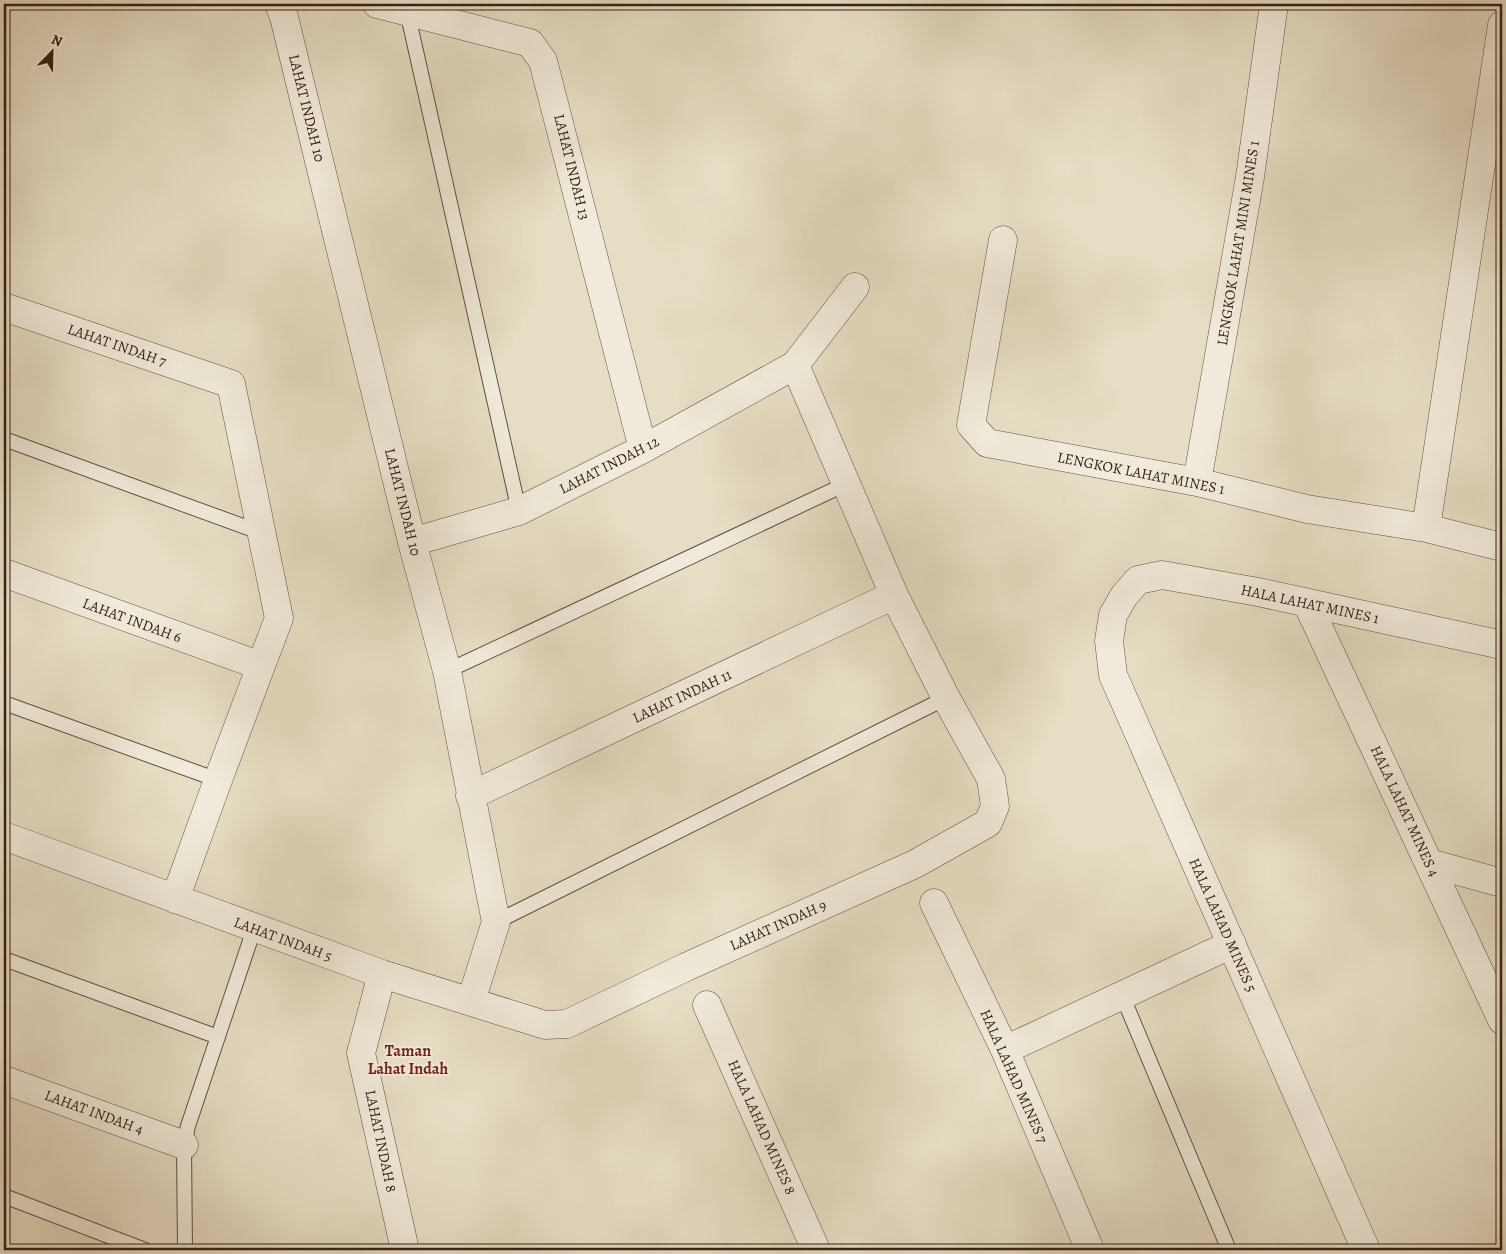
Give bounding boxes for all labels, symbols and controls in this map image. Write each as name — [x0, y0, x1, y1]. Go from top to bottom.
north arrow — [28, 28, 78, 78]
text: N — [48, 30, 65, 51]
street label: LAHAT INDAH 10 — [284, 52, 330, 164]
street label: LAHAT INDAH 13 — [549, 112, 595, 222]
street label: LENGKOK LAHAT MINI MINES 1 — [1212, 139, 1264, 347]
street label: LAHAT INDAH 7 — [65, 319, 170, 372]
street label: LAHAT INDAH 12 — [556, 431, 662, 499]
street label: LAHAT INDAH 10 — [380, 446, 426, 558]
street label: LENGKOK LAHAT MINES 1 — [1056, 447, 1226, 499]
street label: HALA LAHAT MINES 1 — [1239, 580, 1381, 628]
street label: LAHAT INDAH 6 — [80, 593, 184, 647]
street label: LAHAT INDAH 11 — [629, 664, 735, 728]
street label: HALA LAHAT MINES 4 — [1366, 742, 1444, 880]
street label: HALA LAHAD MINES 5 — [1184, 855, 1262, 995]
street label: LAHAT INDAH 9 — [726, 895, 830, 955]
street label: LAHAT INDAH 5 — [231, 912, 335, 966]
street label: HALA LAHAD MINES 7 — [975, 1006, 1053, 1147]
district label: Taman Lahat Indah — [368, 1040, 449, 1080]
street label: HALA LAHAD MINES 8 — [723, 1056, 801, 1198]
street label: LAHAT INDAH 4 — [42, 1085, 146, 1139]
street label: LAHAT INDAH 8 — [360, 1088, 402, 1194]

